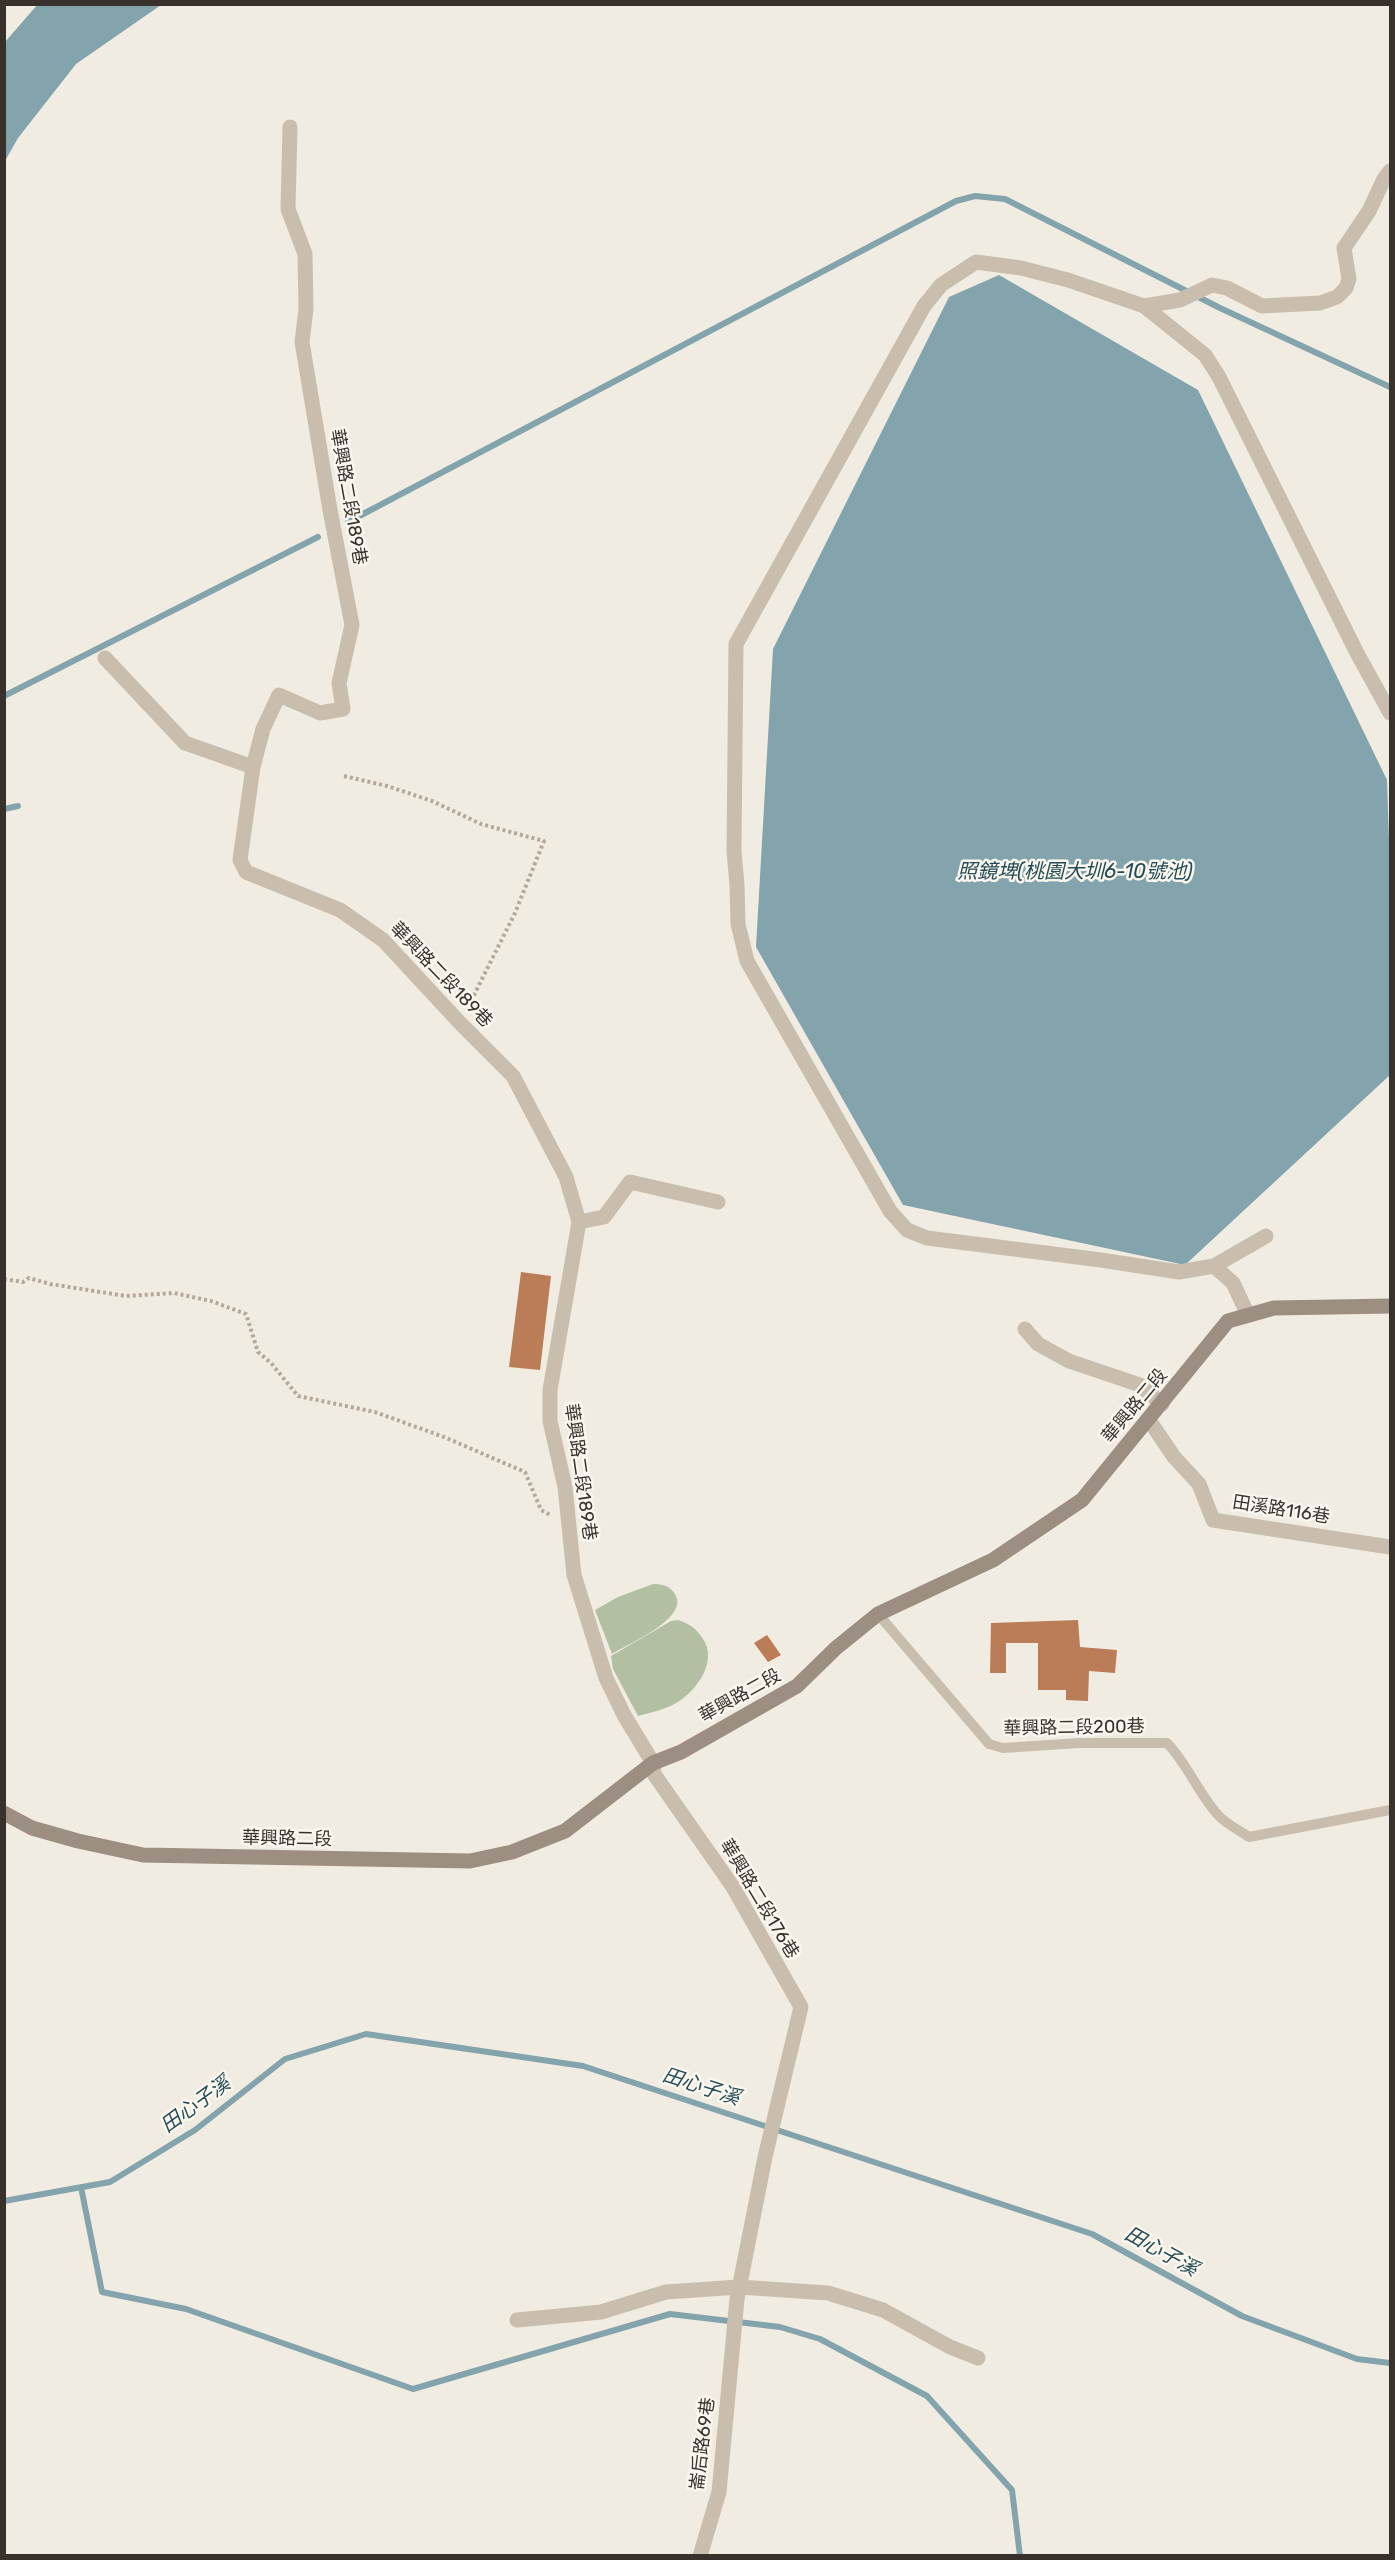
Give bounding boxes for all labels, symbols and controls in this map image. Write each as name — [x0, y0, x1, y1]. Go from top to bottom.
street label: 華興路二段189巷 — [325, 427, 371, 567]
water label: 照鏡埤(桃園大圳6-10號池) — [957, 860, 1193, 884]
street label: 華興路二段189巷 — [385, 918, 497, 1032]
street label: 華興路二段 — [1098, 1365, 1172, 1447]
street label: 華興路二段189巷 — [560, 1402, 600, 1542]
street label: 田溪路116巷 — [1231, 1492, 1331, 1528]
street label: 華興路二段 — [695, 1665, 785, 1727]
street label: 華興路二段200巷 — [1003, 1716, 1145, 1740]
street label: 華興路二段 — [242, 1827, 332, 1851]
street label: 華興路二段176巷 — [715, 1835, 803, 1963]
water label: 田心子溪 — [659, 2063, 743, 2111]
water label: 田心子溪 — [157, 2072, 235, 2138]
water label: 田心子溪 — [1120, 2222, 1202, 2282]
street label: 崙后路69巷 — [687, 2396, 719, 2492]

